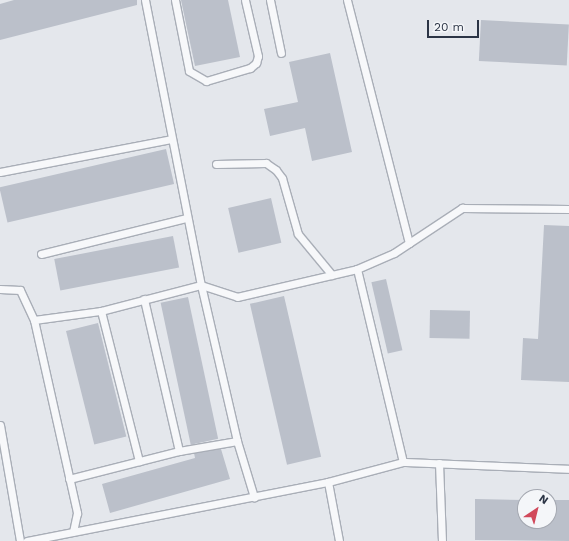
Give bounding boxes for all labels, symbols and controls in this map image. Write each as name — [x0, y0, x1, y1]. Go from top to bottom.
scale bar — [429, 12, 481, 38]
text: 20 m — [434, 20, 464, 34]
north arrow — [517, 489, 557, 529]
text: N — [537, 492, 551, 507]

